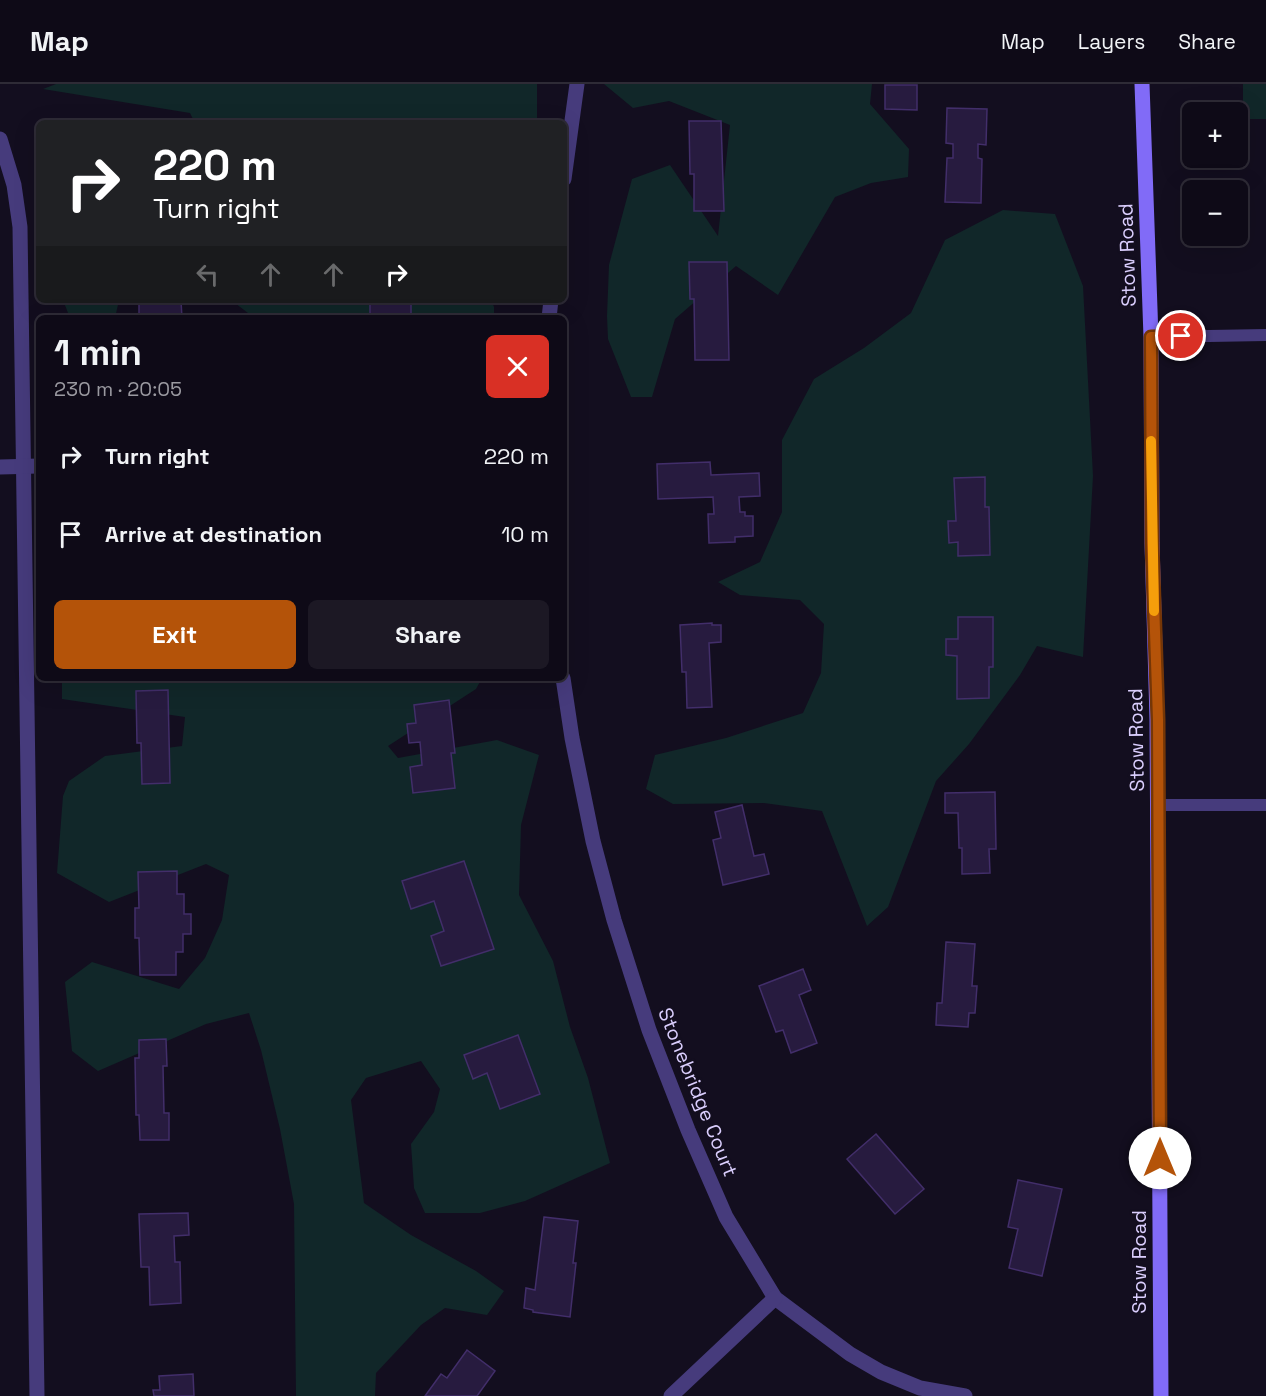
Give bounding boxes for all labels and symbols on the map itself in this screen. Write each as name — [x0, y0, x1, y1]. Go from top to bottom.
street label: Stow Road — [1112, 203, 1142, 307]
pin — [1155, 310, 1206, 361]
street label: Stow Road — [1122, 688, 1150, 792]
street label: Stonebridge Court — [652, 1004, 744, 1180]
position arrow — [1128, 1126, 1192, 1190]
street label: Stow Road — [1126, 1210, 1152, 1314]

